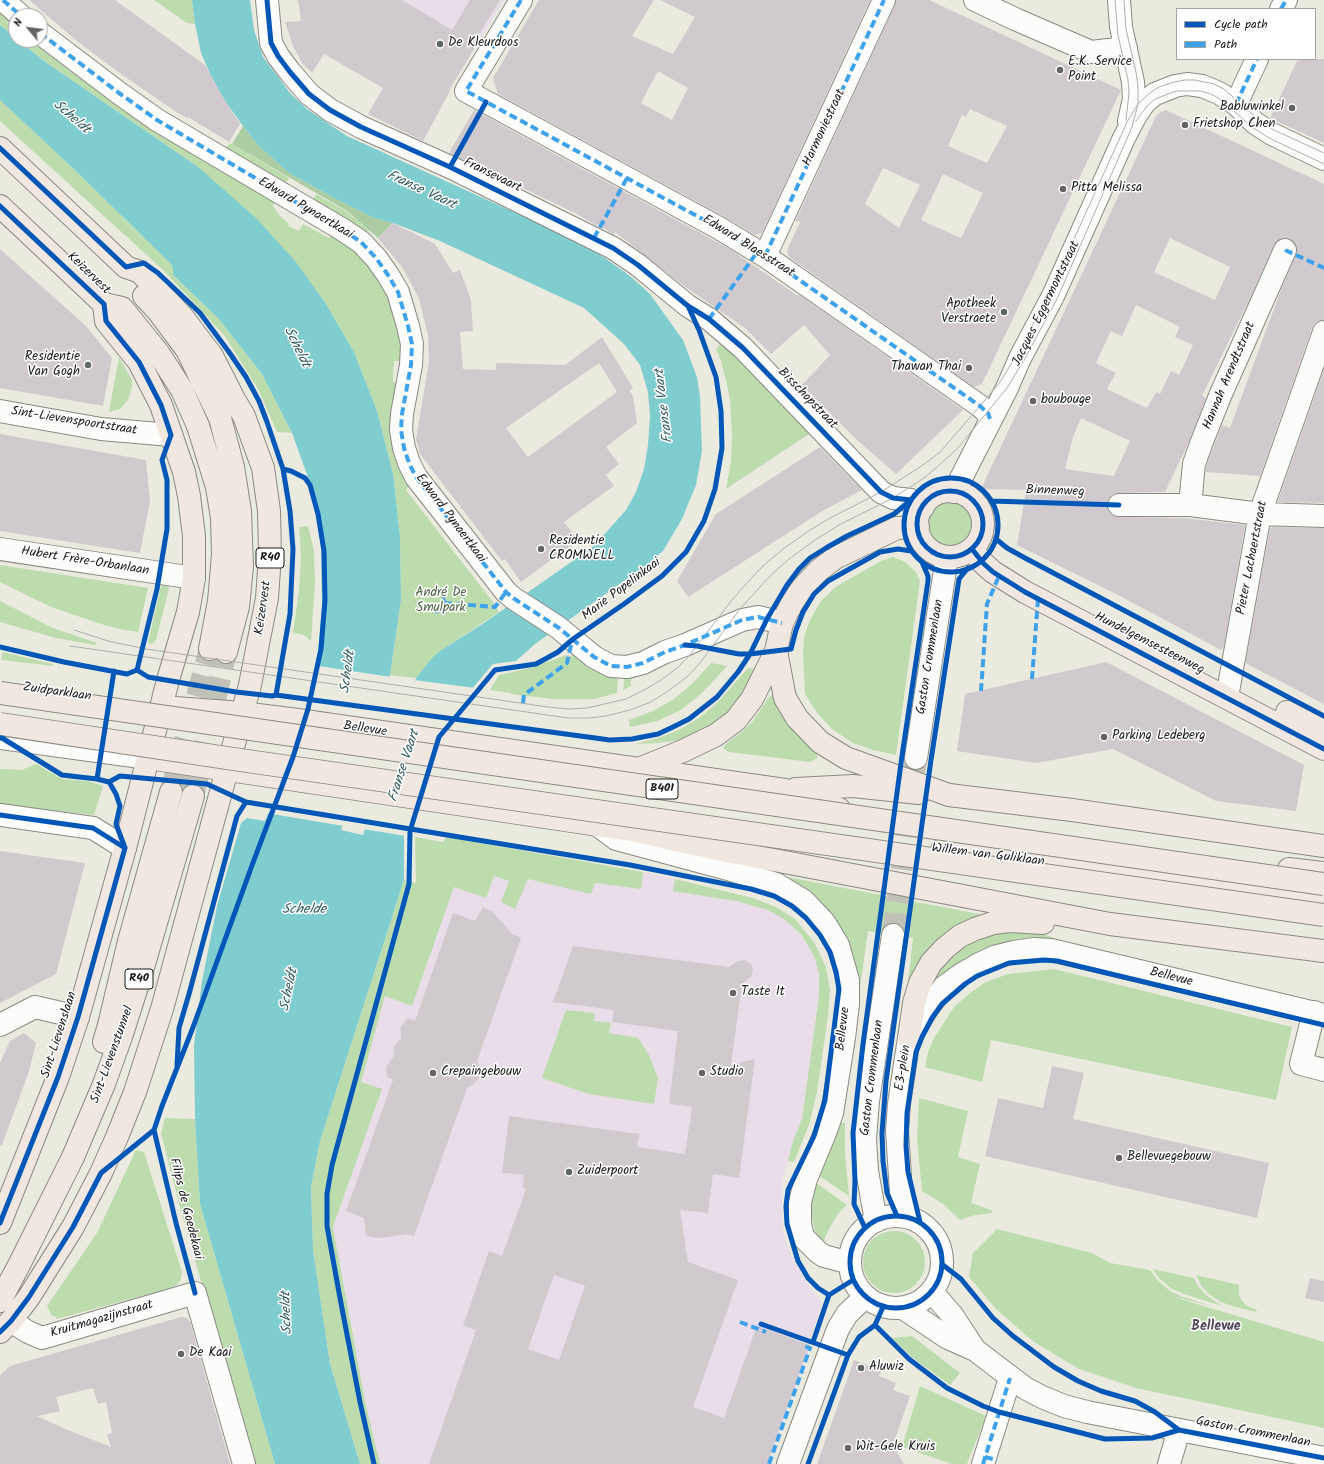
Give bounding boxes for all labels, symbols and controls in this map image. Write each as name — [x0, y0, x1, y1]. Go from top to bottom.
north arrow — [8, 8, 48, 48]
legend — [1176, 8, 1316, 60]
text: N — [9, 15, 28, 30]
text: Cycle path — [1214, 15, 1268, 34]
text: Path — [1214, 35, 1237, 54]
place label: De Kleurdoos — [448, 36, 519, 52]
marker: De Kleurdoos — [435, 39, 445, 49]
place label: E.K. Service Point — [1068, 55, 1132, 86]
marker: E.K. Service Point — [1055, 65, 1065, 75]
street label: Harmoniestraat — [800, 87, 850, 169]
water label: Scheldt — [49, 97, 93, 139]
place label: Babluwinkel — [1219, 100, 1284, 116]
marker: Babluwinkel — [1287, 103, 1297, 113]
place label: Frietshop Chen — [1193, 117, 1275, 133]
marker: Frietshop Chen — [1180, 120, 1190, 130]
street label: Fransevaart — [460, 155, 524, 197]
water label: Franse Vaart — [384, 168, 458, 214]
street label: Edward Pynaertkaai — [255, 175, 355, 243]
place label: Pitta Melissa — [1071, 181, 1142, 197]
marker: Pitta Melissa — [1058, 184, 1068, 194]
street label: Edward Blaesstraat — [699, 212, 797, 282]
street label: Jacques Eggermontstraat — [1010, 239, 1084, 369]
street label: Keizervest — [63, 249, 113, 299]
place label: Apotheek Verstraete — [941, 297, 996, 328]
marker: Apotheek Verstraete — [999, 307, 1009, 317]
street label: Hannah Arendtstraat — [1200, 320, 1260, 432]
water label: Scheldt — [279, 325, 313, 371]
place label: Residentie Van Gogh — [25, 350, 80, 381]
marker: Residentie Van Gogh — [83, 360, 93, 370]
place label: Thawan Thai — [891, 360, 961, 376]
marker: Thawan Thai — [964, 363, 974, 373]
street label: Bisschopstraat — [774, 365, 840, 433]
water label: Franse Vaart — [652, 368, 678, 444]
place label: boubouge — [1041, 393, 1091, 409]
marker: boubouge — [1028, 396, 1038, 406]
street label: Sint-Lievenspoortstraat — [10, 404, 138, 440]
street label: Edward Pynaertkaai — [411, 471, 489, 567]
street label: Binnenweg — [1025, 483, 1085, 501]
street label: Pieter Lachaertstraat — [1234, 500, 1272, 616]
place label: Residentie CROMWELL — [549, 534, 615, 565]
street label: Hubert Frère-Orbanlaan — [20, 544, 150, 580]
marker: Residentie CROMWELL — [536, 544, 546, 554]
road number: R40 — [256, 548, 284, 568]
street label: Marie Popelinkaai — [580, 555, 664, 625]
street label: Keizervest — [252, 580, 276, 636]
park label: André De Smulpark — [416, 586, 466, 617]
street label: Gaston Crommenlaan — [914, 598, 948, 716]
street label: Hundelgemsesteenweg — [1091, 610, 1207, 678]
water label: Scheldt — [338, 649, 360, 695]
street label: Zuidparklaan — [22, 680, 92, 706]
street label: Bellevue — [342, 719, 388, 741]
water label: Franse Vaart — [386, 728, 424, 804]
place label: Parking Ledeberg — [1112, 729, 1205, 745]
marker: Parking Ledeberg — [1099, 732, 1109, 742]
road number: B401 — [646, 779, 678, 799]
street label: Willem van Guliklaan — [931, 841, 1045, 871]
water label: Schelde — [282, 903, 326, 919]
street label: Bellevue — [1148, 965, 1194, 991]
water label: Scheldt — [277, 967, 303, 1013]
road number: R40 — [125, 969, 153, 989]
place label: Taste It — [741, 985, 785, 1001]
marker: Taste It — [728, 988, 738, 998]
street label: Sint-Lievenslaan — [39, 990, 81, 1080]
street label: Sint-Lievenstunnel — [88, 1004, 138, 1106]
street label: Bellevue — [834, 1006, 854, 1052]
street label: Gaston Crommenlaan — [858, 1019, 888, 1137]
street label: E3-plein — [893, 1044, 915, 1092]
place label: Crepaingebouw — [441, 1065, 521, 1081]
place label: Studio — [710, 1065, 744, 1081]
marker: Crepaingebouw — [428, 1068, 438, 1078]
marker: Studio — [697, 1068, 707, 1078]
place label: Bellevuegebouw — [1127, 1150, 1211, 1166]
marker: Bellevuegebouw — [1114, 1153, 1124, 1163]
street label: Filips de Goedekaai — [165, 1157, 205, 1261]
place label: Zuiderpoort — [577, 1164, 638, 1180]
marker: Zuiderpoort — [564, 1167, 574, 1177]
water label: Scheldt — [279, 1291, 297, 1335]
street label: Kruitmagazijnstraat — [49, 1298, 155, 1342]
district label: Bellevue — [1191, 1320, 1241, 1336]
place label: De Kaai — [189, 1346, 231, 1362]
marker: De Kaai — [176, 1349, 186, 1359]
place label: Aluwiz — [869, 1360, 904, 1376]
marker: Aluwiz — [856, 1363, 866, 1373]
street label: Gaston Crommenlaan — [1194, 1414, 1312, 1452]
place label: Wit-Gele Kruis — [856, 1440, 935, 1456]
marker: Wit-Gele Kruis — [843, 1443, 853, 1453]

